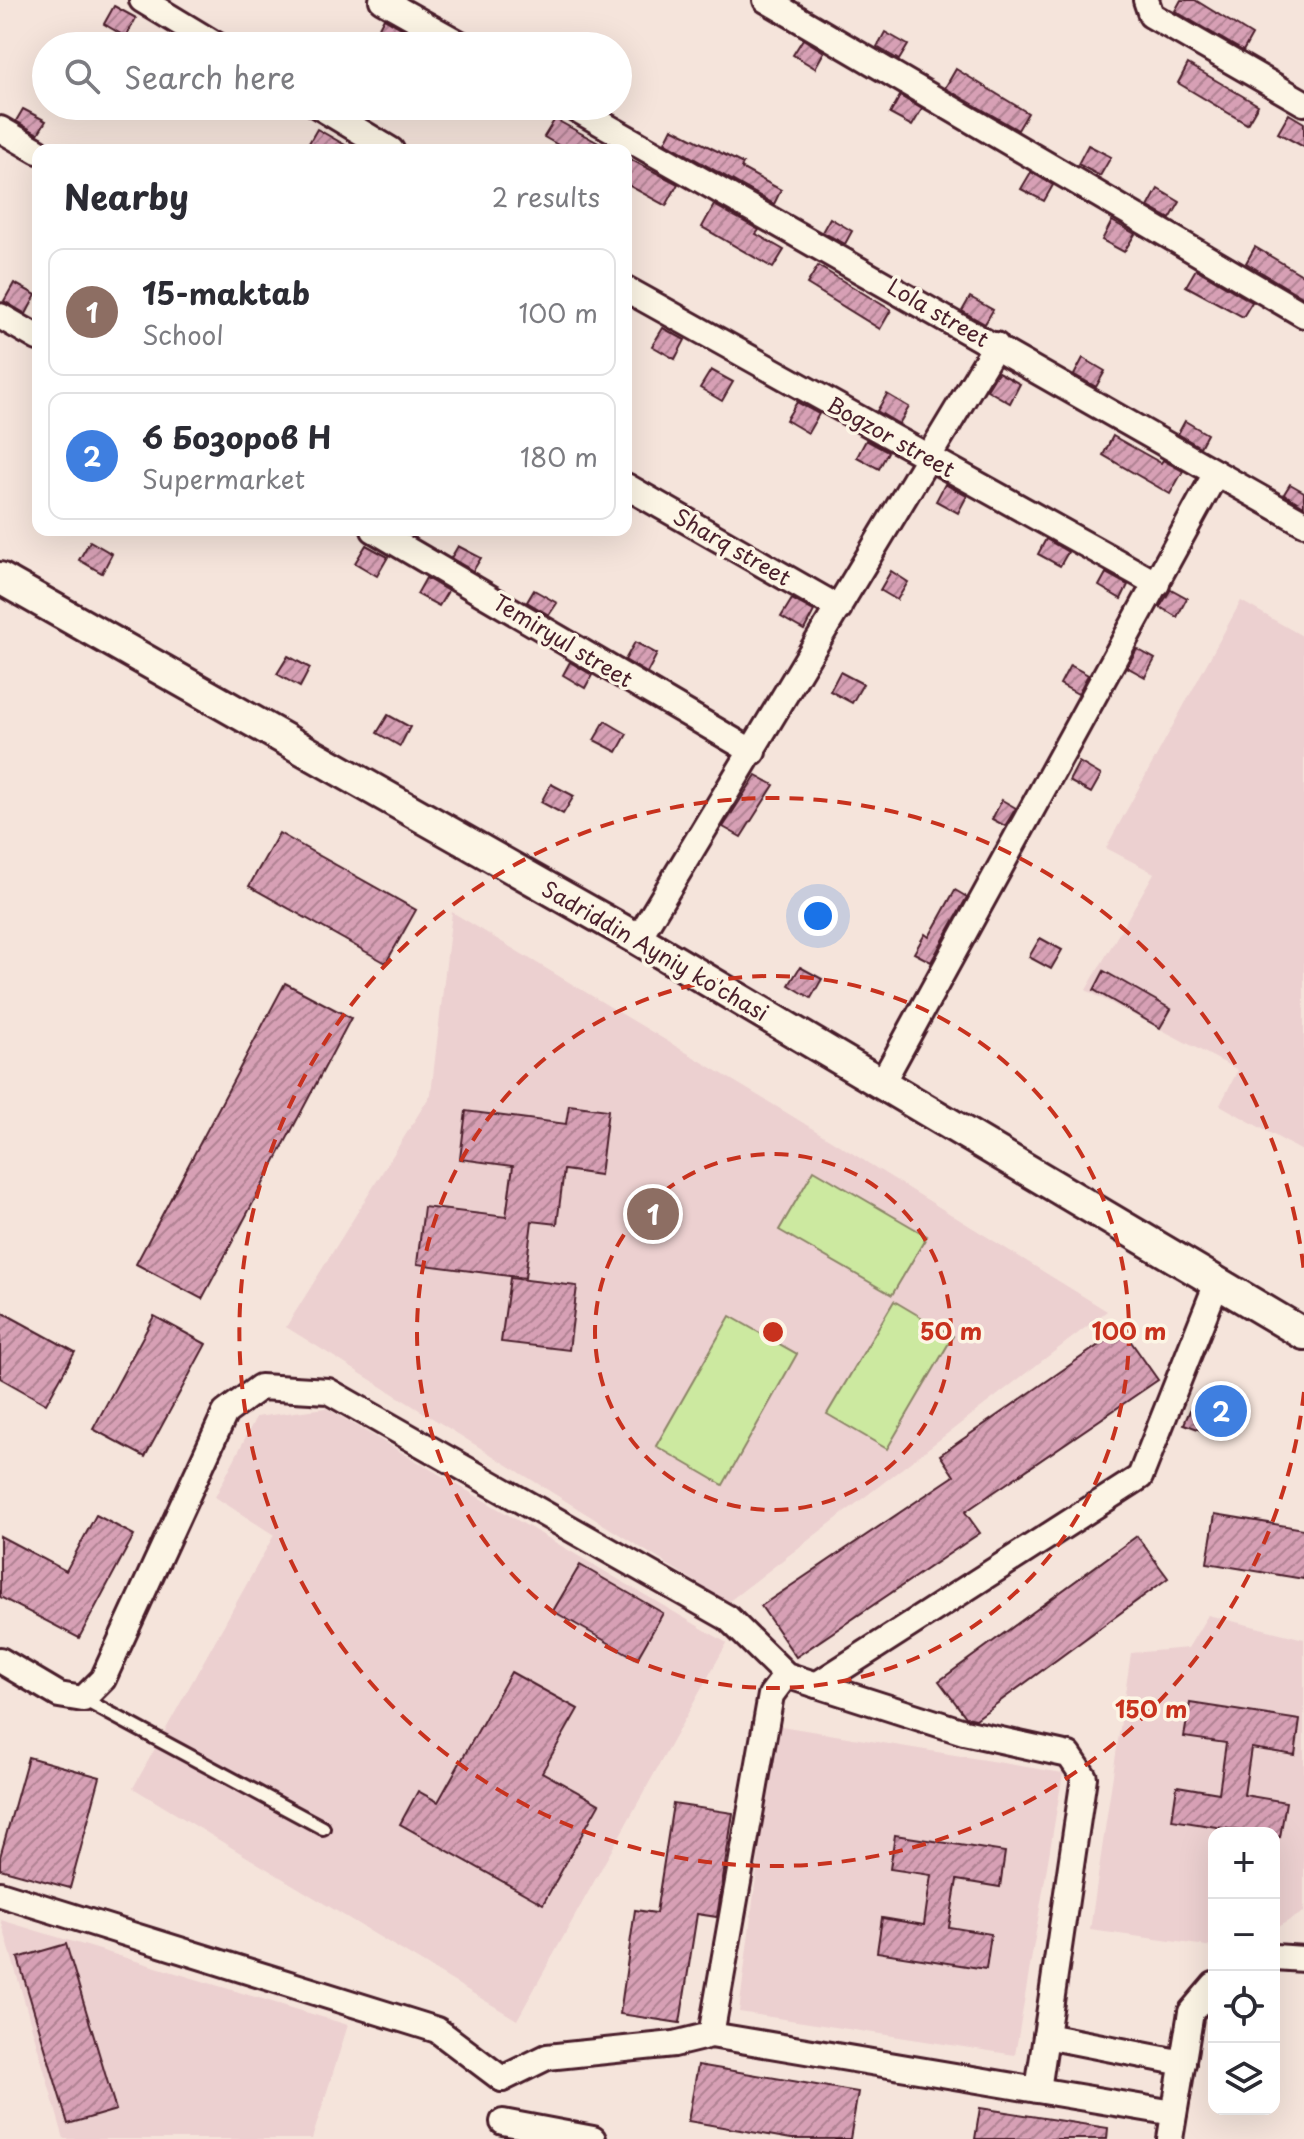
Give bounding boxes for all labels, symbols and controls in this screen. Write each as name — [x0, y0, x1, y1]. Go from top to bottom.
search box — [32, 32, 632, 120]
icon: search — [60, 54, 104, 98]
text: Search here — [124, 54, 296, 99]
text: Nearby — [64, 170, 189, 222]
text: 2 results — [492, 177, 600, 216]
street label: Lola street — [882, 269, 996, 354]
text: 15-maktab — [142, 270, 310, 315]
text: 1 — [86, 293, 98, 332]
text: 100 m — [518, 293, 598, 332]
text: School — [142, 315, 224, 354]
street label: Bogzor street — [822, 387, 962, 484]
text: 6 Бозоров Н — [142, 414, 331, 459]
text: 2 — [83, 437, 101, 476]
text: 180 m — [520, 437, 598, 476]
text: Supermarket — [142, 459, 305, 498]
street label: Sharq street — [668, 499, 798, 593]
street label: Temiryul street — [488, 585, 640, 694]
street label: Sadriddin Ayniy ko'chasi — [536, 871, 775, 1028]
your location — [798, 896, 838, 936]
pin: 1 — [627, 1184, 679, 1244]
text: 50 m — [920, 1312, 982, 1348]
text: 100 m — [1092, 1312, 1166, 1348]
centre of rings — [759, 1318, 787, 1346]
pin: 2 — [1195, 1381, 1247, 1441]
text: 150 m — [1115, 1690, 1187, 1726]
map controls — [1208, 1827, 1280, 2115]
button: + — [1208, 1827, 1280, 1899]
button: − — [1208, 1899, 1280, 1971]
button: locate — [1208, 1971, 1280, 2043]
button: layers — [1208, 2043, 1280, 2115]

